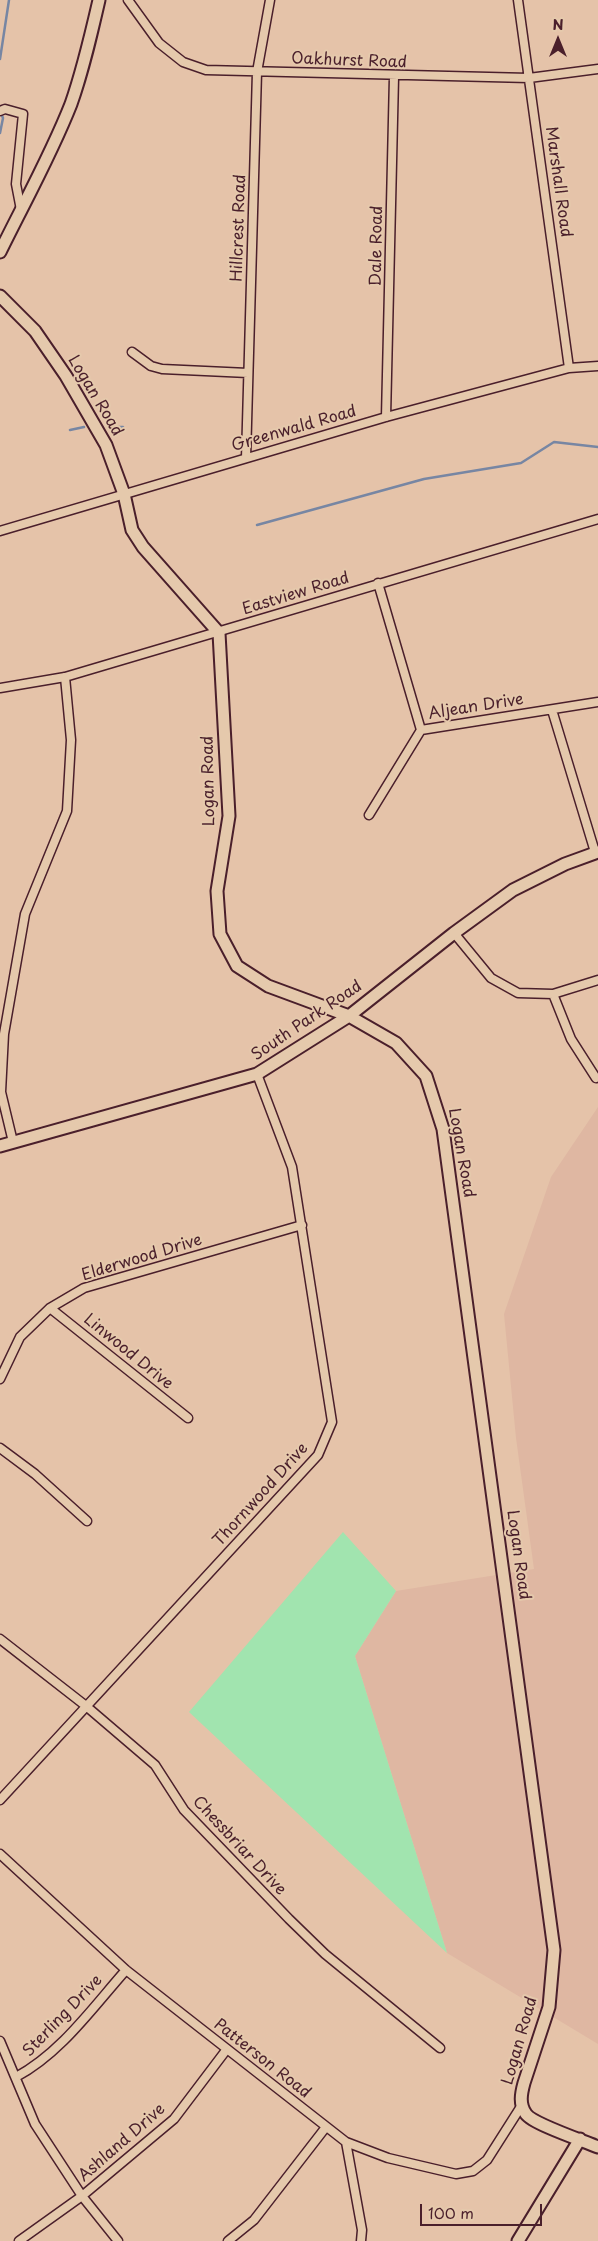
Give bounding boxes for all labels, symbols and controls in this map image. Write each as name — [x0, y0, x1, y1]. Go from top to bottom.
text: N — [552, 14, 564, 35]
north arrow — [533, 15, 583, 65]
street label: Oakhurst Road — [291, 49, 407, 73]
street label: Marshall Road — [541, 125, 575, 239]
street label: Hillcrest Road — [228, 174, 250, 282]
street label: Dale Road — [367, 205, 387, 287]
street label: Logan Road — [63, 352, 127, 440]
street label: Greenwald Road — [229, 402, 359, 456]
street label: Eastview Road — [240, 569, 352, 619]
street label: Aljean Drive — [427, 690, 525, 724]
street label: Logan Road — [199, 735, 219, 827]
street label: South Park Road — [248, 977, 366, 1065]
street label: Logan Road — [444, 1107, 478, 1199]
street label: Elderwood Drive — [80, 1231, 204, 1285]
street label: Linwood Drive — [79, 1310, 177, 1394]
street label: Thornwood Drive — [210, 1439, 312, 1551]
street label: Logan Road — [502, 1509, 534, 1601]
street label: Chessbriar Drive — [188, 1793, 290, 1899]
street label: Sterling Drive — [19, 1971, 107, 2061]
street label: Logan Road — [498, 1995, 542, 2087]
street label: Patterson Road — [210, 2015, 314, 2103]
street label: Ashland Drive — [75, 2100, 169, 2186]
scale bar — [423, 2194, 546, 2226]
text: 100 m — [428, 2201, 474, 2224]

